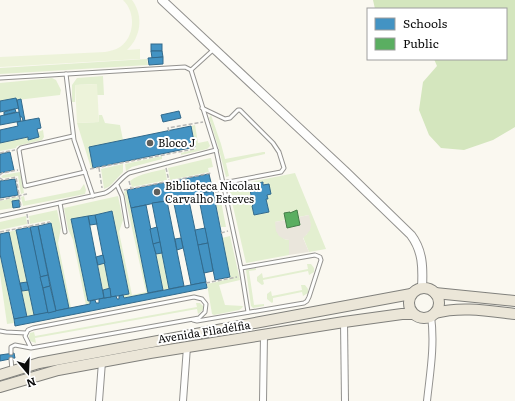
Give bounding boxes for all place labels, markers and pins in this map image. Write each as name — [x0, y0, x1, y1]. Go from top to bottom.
place label: Bloco J — [158, 134, 196, 150]
marker: Bloco J — [145, 138, 155, 148]
place label: Biblioteca Nicolau Carvalho Esteves — [165, 177, 260, 206]
marker: Biblioteca Nicolau Carvalho Esteves — [152, 187, 162, 197]

